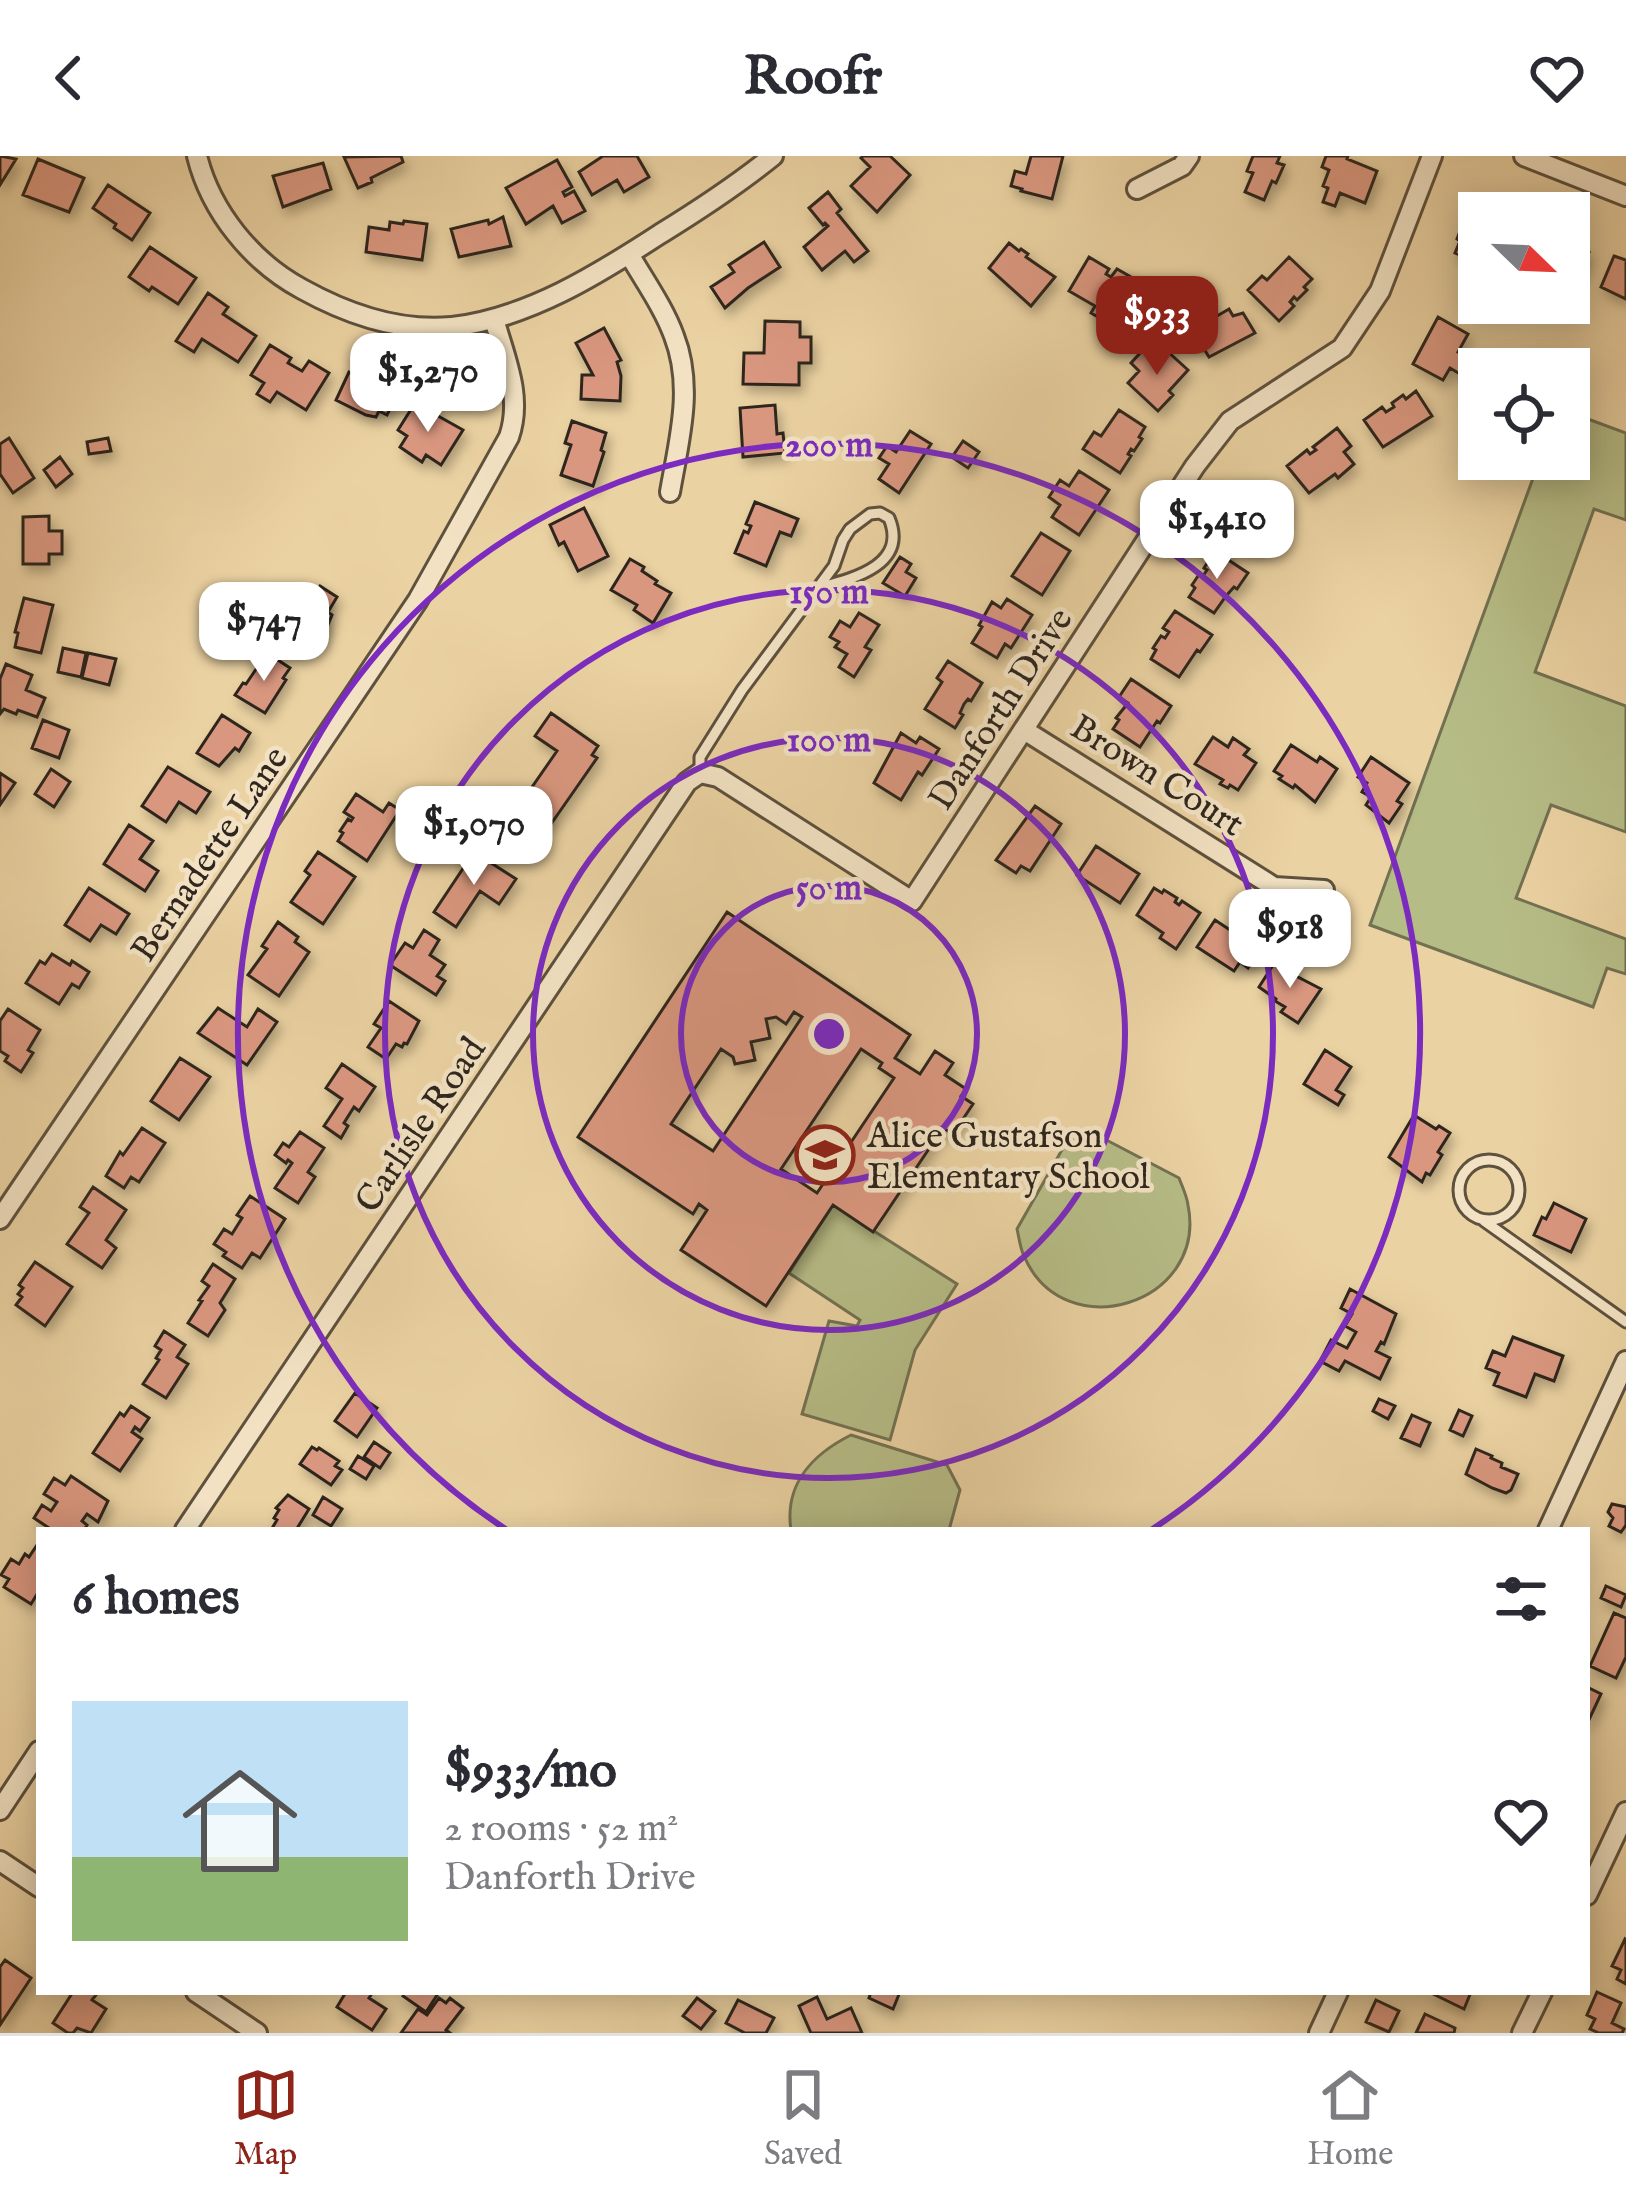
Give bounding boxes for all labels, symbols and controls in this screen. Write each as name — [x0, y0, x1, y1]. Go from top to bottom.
text: Roofr — [744, 44, 882, 113]
icon: back — [36, 45, 102, 111]
icon: heart — [1524, 45, 1590, 111]
north arrow — [1458, 192, 1590, 324]
map controls — [1458, 192, 1590, 480]
pin: $933 — [1086, 276, 1228, 378]
text: $933 — [1123, 290, 1191, 339]
pin: $1,270 — [330, 333, 526, 435]
text: $1,270 — [377, 347, 479, 396]
button: locate — [1458, 348, 1590, 480]
text: 200 m — [785, 423, 873, 469]
pin: $1,410 — [1119, 480, 1315, 582]
text: $1,410 — [1167, 494, 1267, 543]
text: 150 m — [789, 570, 869, 616]
pin: $747 — [193, 582, 335, 684]
text: $747 — [226, 596, 302, 645]
street label: Danforth Drive — [919, 600, 1084, 820]
street label: Brown Court — [1061, 705, 1252, 848]
text: 100 m — [787, 718, 871, 764]
street label: Bernadette Lane — [122, 738, 299, 971]
pin: $1,070 — [376, 786, 572, 888]
text: $1,070 — [422, 800, 526, 849]
text: 50 m — [796, 866, 862, 912]
pin: $918 — [1219, 889, 1361, 991]
text: $918 — [1256, 903, 1324, 952]
centre of rings — [808, 1013, 850, 1055]
street label: Carlisle Road — [346, 1028, 498, 1222]
place label: Alice Gustafson Elementary School — [866, 1114, 1150, 1201]
school or university icon: Alice Gustafson Elementary School — [794, 1124, 856, 1186]
icon: filters — [1488, 1566, 1554, 1632]
text: 6 homes — [72, 1567, 240, 1632]
text: $933/mo — [444, 1740, 617, 1805]
icon: home — [168, 1749, 312, 1893]
icon: heart — [1488, 1788, 1554, 1854]
text: 2 rooms · 52 m² — [444, 1805, 678, 1854]
text: Danforth Drive — [444, 1854, 696, 1903]
tab: Map — [233, 2062, 299, 2176]
tab: Saved — [764, 2062, 842, 2176]
tab: Home — [1307, 2062, 1393, 2176]

